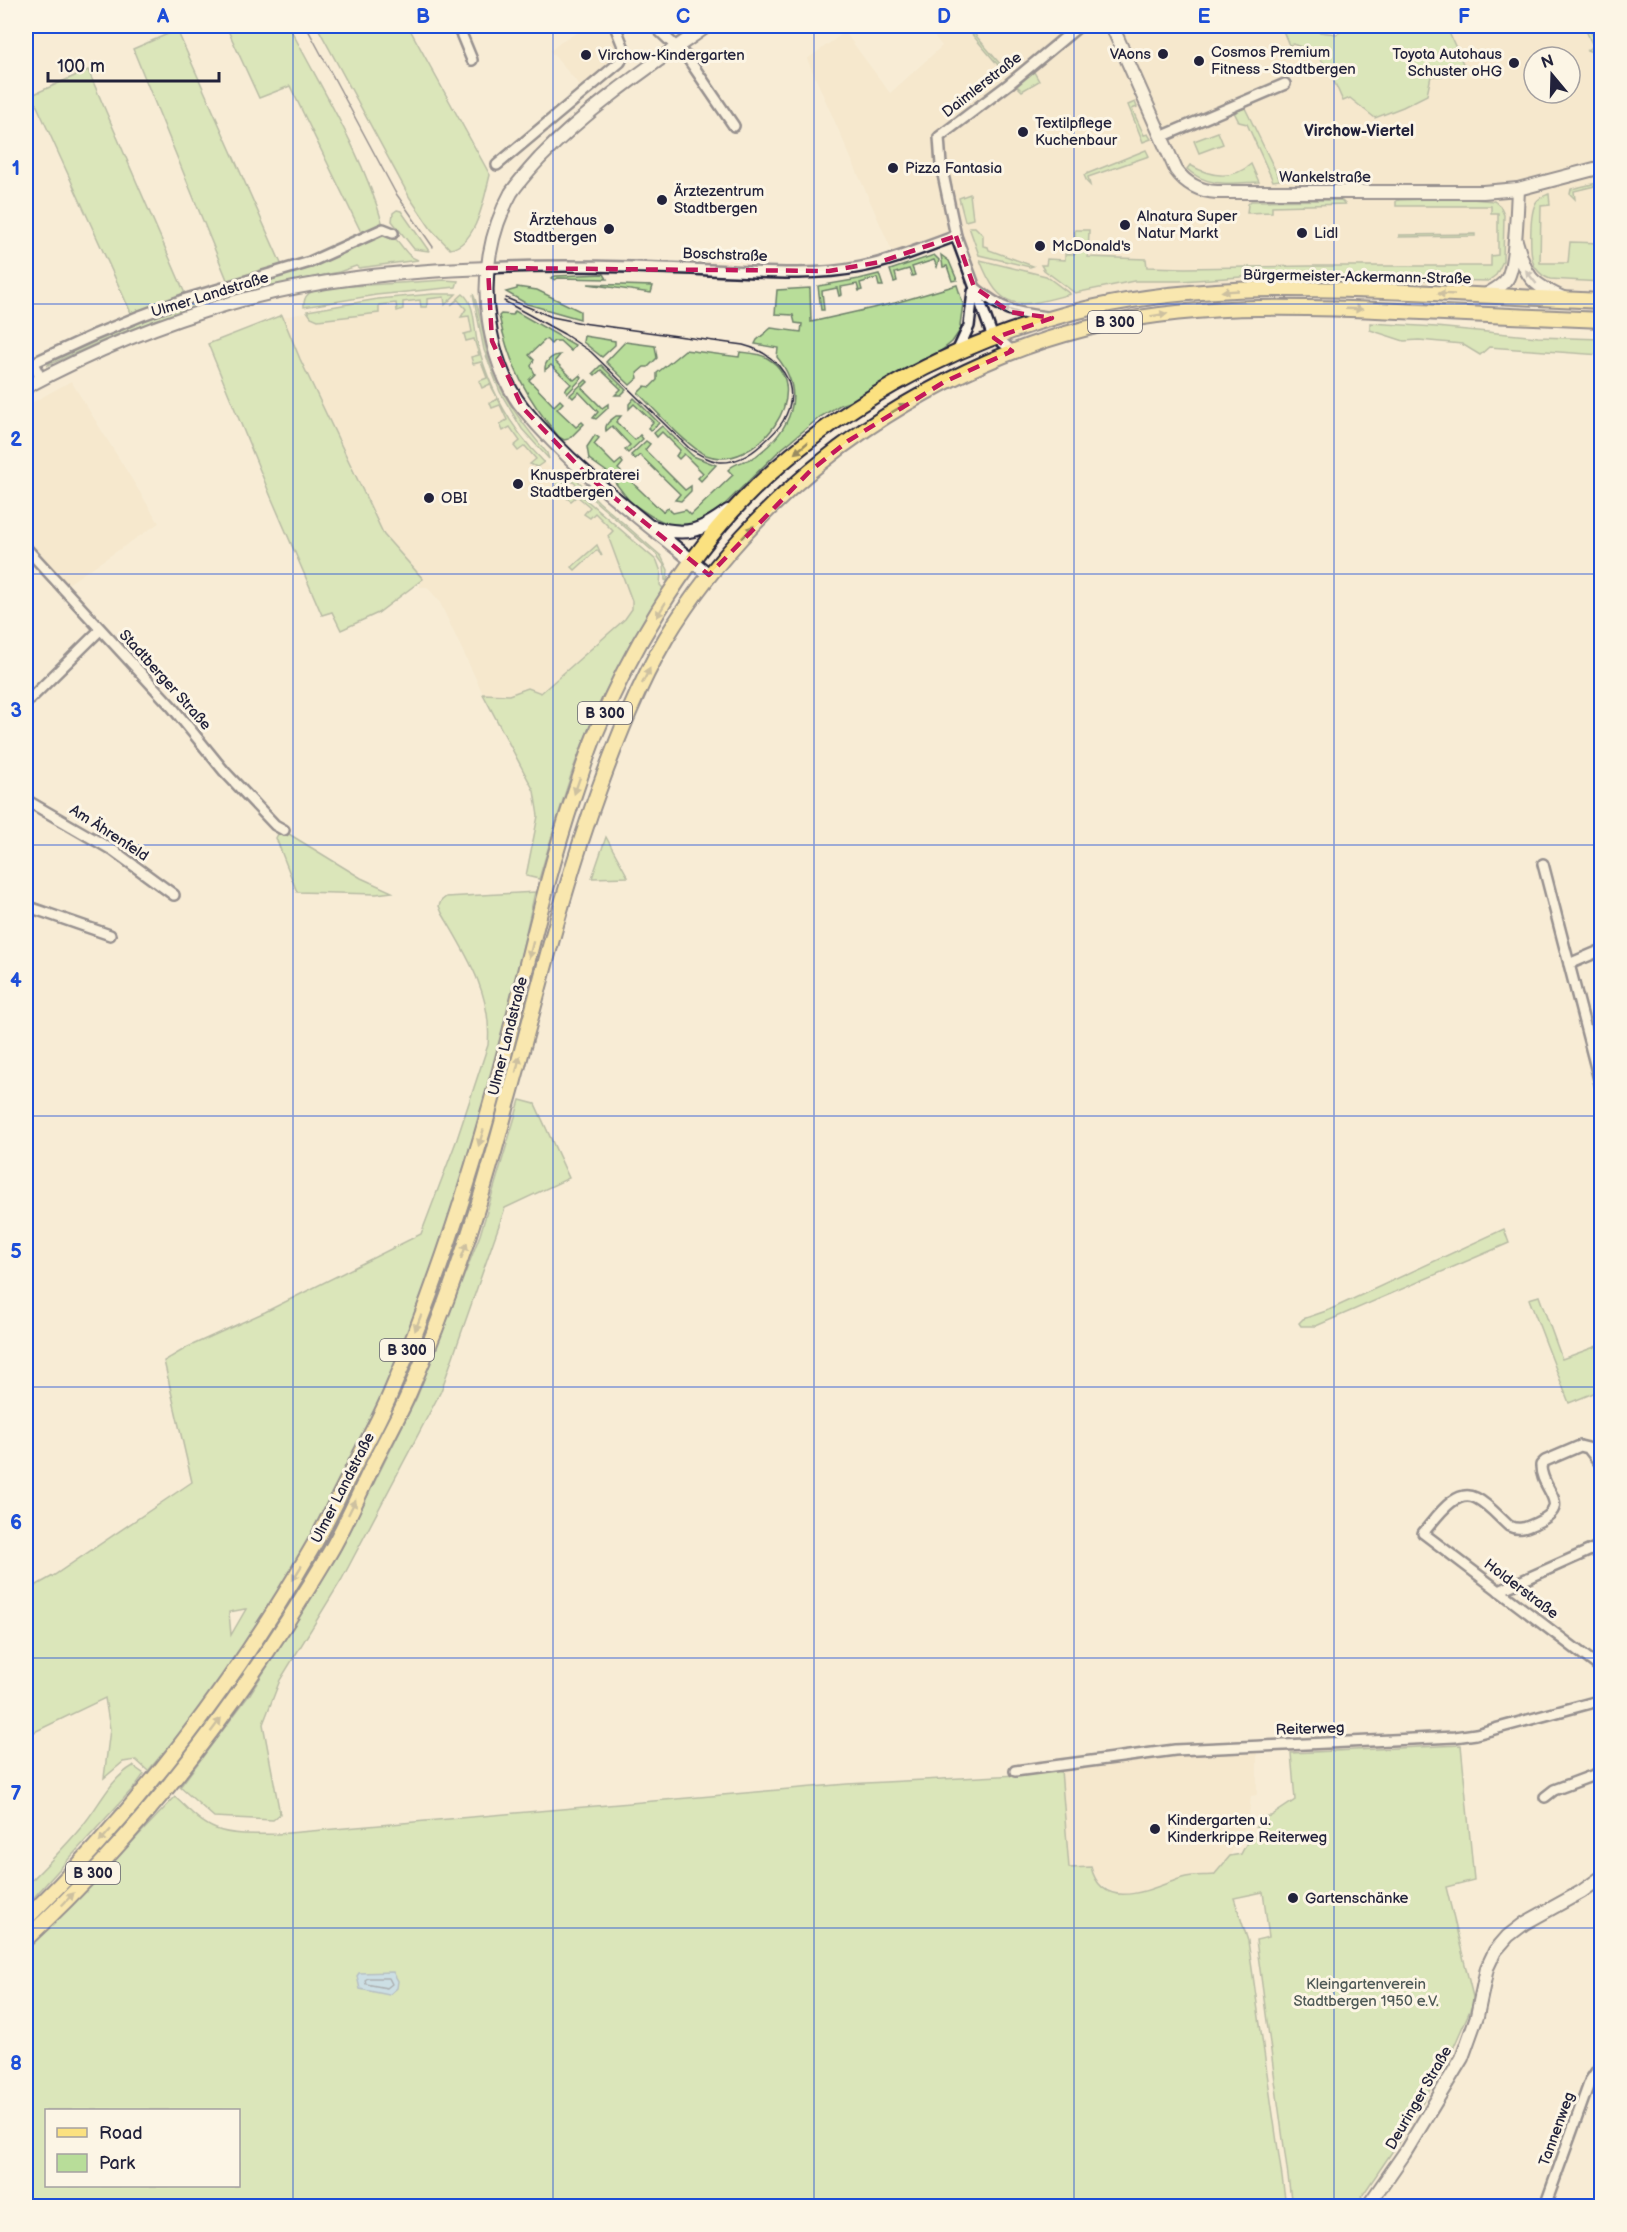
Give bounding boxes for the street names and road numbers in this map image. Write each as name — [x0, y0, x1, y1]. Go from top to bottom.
street label: Daimlerstraße — [938, 48, 1026, 122]
street label: Wankelstraße — [1279, 168, 1371, 187]
street label: Boschstraße — [682, 244, 768, 266]
street label: Bürgermeister-Ackermann-Straße — [1243, 266, 1472, 288]
street label: Ulmer Landstraße — [149, 268, 271, 322]
road number: B 300 — [1088, 311, 1142, 333]
street label: Stadtberger Straße — [115, 626, 215, 734]
road number: B 300 — [578, 702, 632, 724]
street label: Am Ährenfeld — [66, 800, 152, 866]
street label: Ulmer Landstraße — [484, 975, 532, 1097]
road number: B 300 — [380, 1339, 434, 1361]
street label: Ulmer Landstraße — [307, 1429, 379, 1547]
street label: Holderstraße — [1480, 1555, 1562, 1623]
street label: Reiterweg — [1275, 1718, 1345, 1740]
road number: B 300 — [66, 1862, 120, 1884]
street label: Deuringer Straße — [1382, 2043, 1456, 2153]
street label: Tannenweg — [1535, 2089, 1579, 2169]

